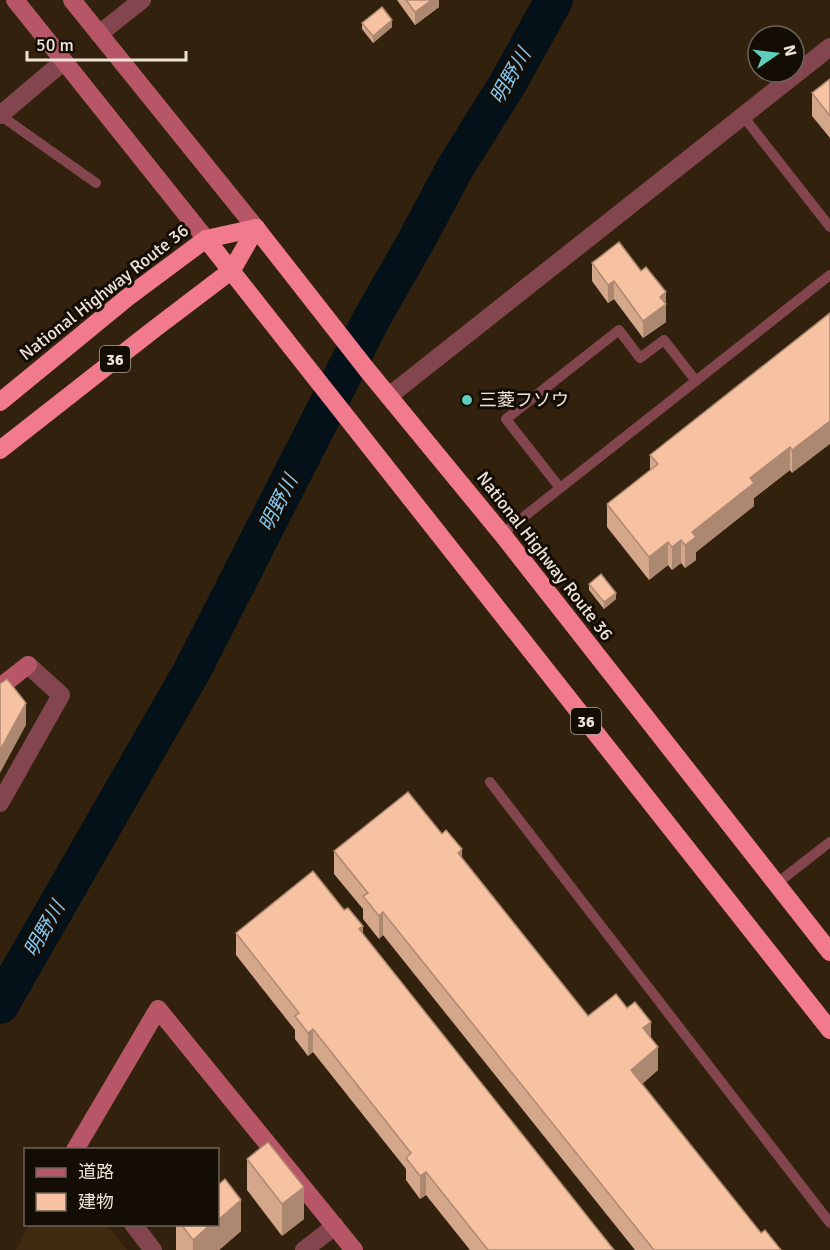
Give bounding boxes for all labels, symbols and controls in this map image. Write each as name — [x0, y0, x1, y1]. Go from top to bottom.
scale bar — [27, 24, 186, 62]
north arrow — [746, 24, 806, 84]
text: 50 m — [36, 34, 74, 56]
water label: 明野川 — [485, 42, 537, 108]
text: N — [779, 43, 801, 58]
street label: National Highway Route 36 — [15, 219, 193, 365]
road number: 36 — [100, 346, 130, 372]
place label: 三菱フソウ — [479, 389, 569, 411]
marker: 三菱フソウ — [460, 393, 474, 407]
street label: National Highway Route 36 — [472, 467, 618, 645]
water label: 明野川 — [254, 469, 304, 536]
road number: 36 — [571, 708, 601, 734]
water label: 明野川 — [19, 895, 71, 961]
legend — [24, 1148, 219, 1226]
text: 道路 — [78, 1161, 114, 1183]
text: 建物 — [78, 1191, 114, 1213]

